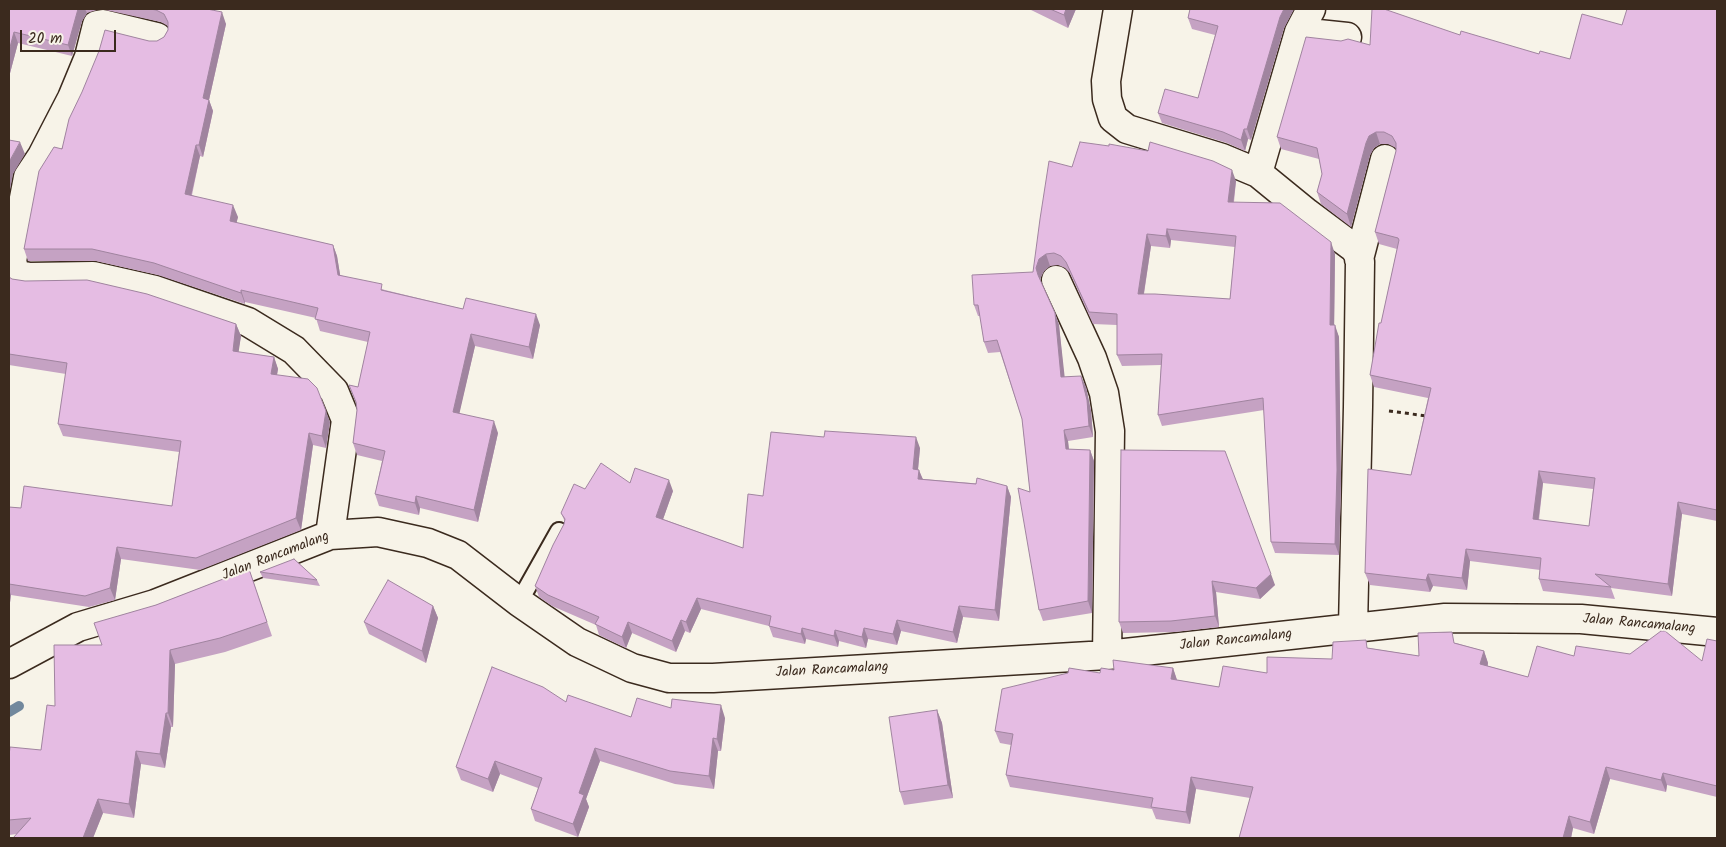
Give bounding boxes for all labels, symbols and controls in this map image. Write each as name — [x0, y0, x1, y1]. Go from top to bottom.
scale bar — [22, 20, 119, 52]
text: 20 m — [28, 27, 62, 51]
street label: Jalan Rancamalang — [220, 529, 332, 585]
street label: Jalan Rancamalang — [1582, 612, 1696, 638]
street label: Jalan Rancamalang — [1179, 627, 1293, 655]
street label: Jalan Rancamalang — [775, 660, 889, 682]

